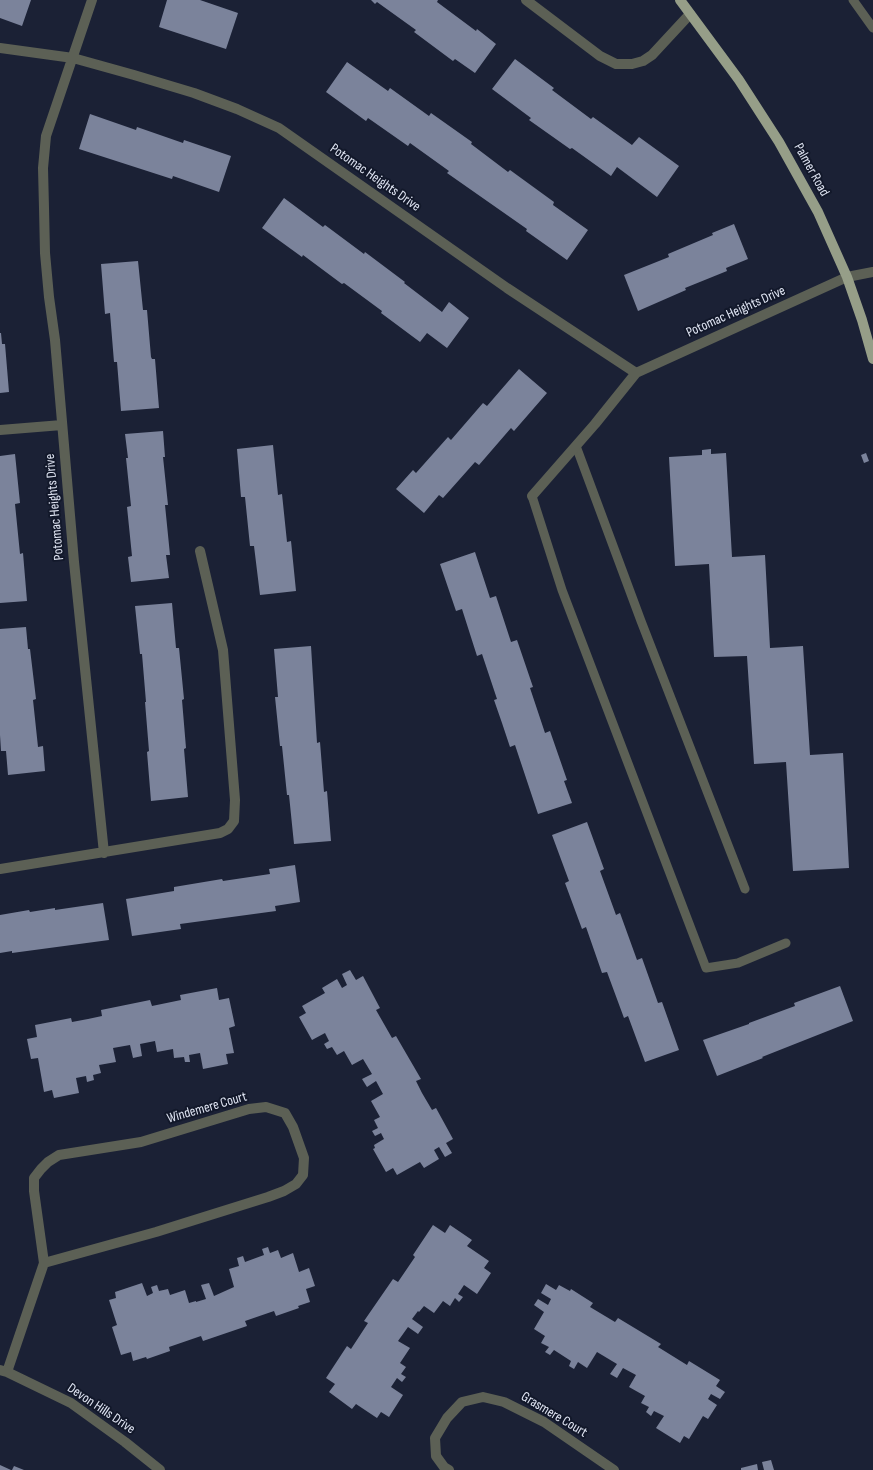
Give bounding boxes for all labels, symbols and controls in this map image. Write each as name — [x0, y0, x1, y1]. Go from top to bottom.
street label: Potomac Heights Drive — [326, 140, 424, 216]
street label: Palmer Road — [790, 141, 832, 199]
street label: Potomac Heights Drive — [684, 283, 788, 341]
street label: Potomac Heights Drive — [42, 453, 68, 561]
street label: Windemere Court — [165, 1089, 249, 1127]
street label: Devon Hills Drive — [64, 1380, 138, 1438]
street label: Grasmere Court — [518, 1389, 590, 1441]

